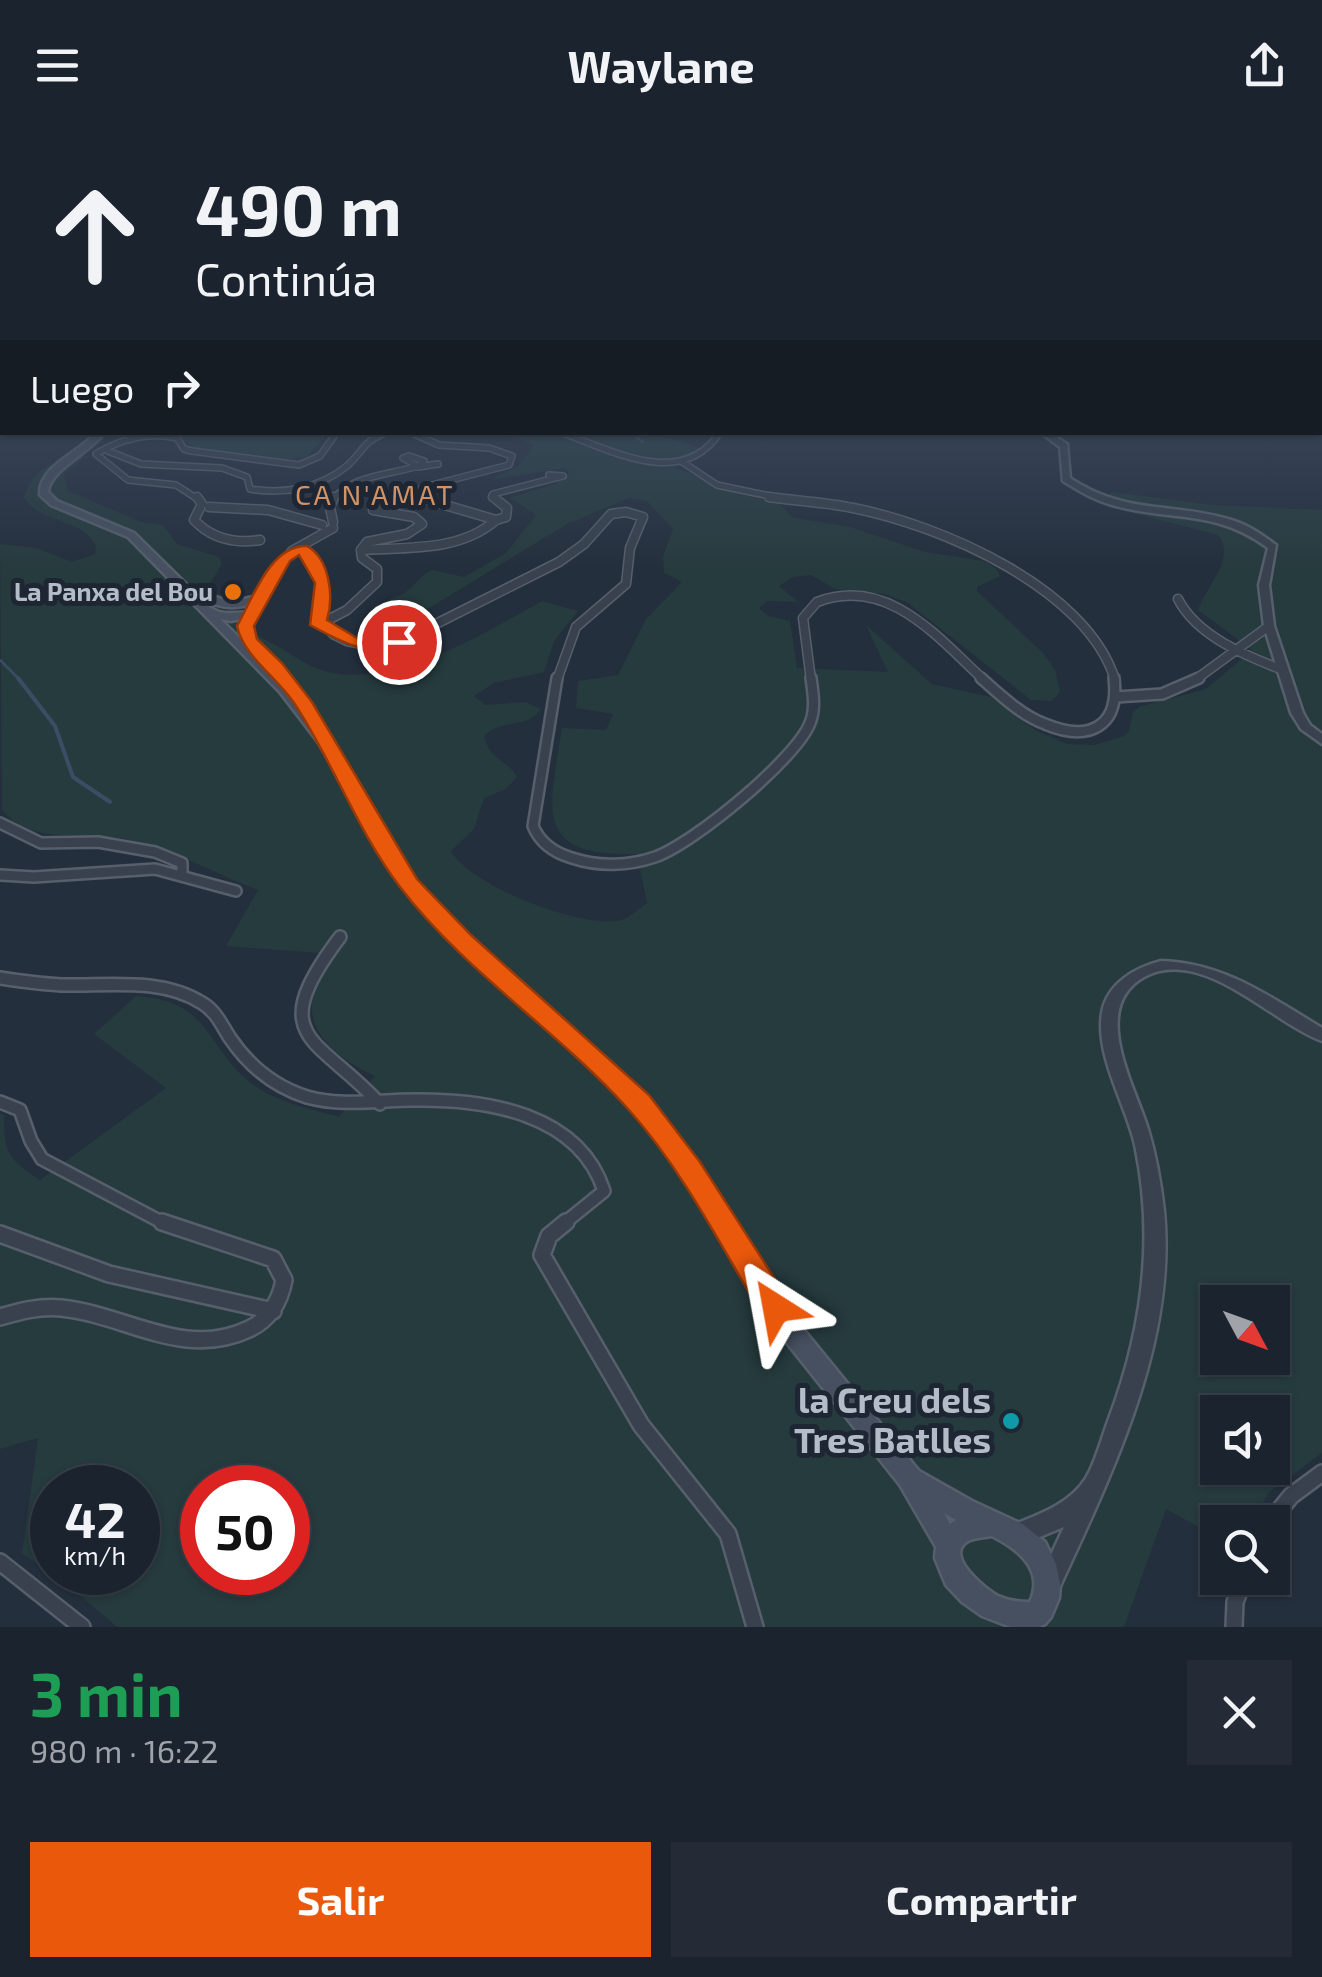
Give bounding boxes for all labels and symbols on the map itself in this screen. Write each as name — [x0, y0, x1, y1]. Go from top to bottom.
district label: CA N'AMAT — [295, 477, 455, 511]
place label: La Panxa del Bou — [14, 576, 213, 606]
marker: La Panxa del Bou — [222, 581, 244, 603]
pin — [357, 600, 442, 685]
position arrow — [724, 1256, 828, 1360]
north arrow — [1200, 1285, 1290, 1375]
place label: la Creu dels Tres Batlles — [794, 1378, 991, 1460]
marker: la Creu dels Tres Batlles — [1000, 1410, 1022, 1432]
speed limit sign: 50 — [180, 1465, 310, 1595]

